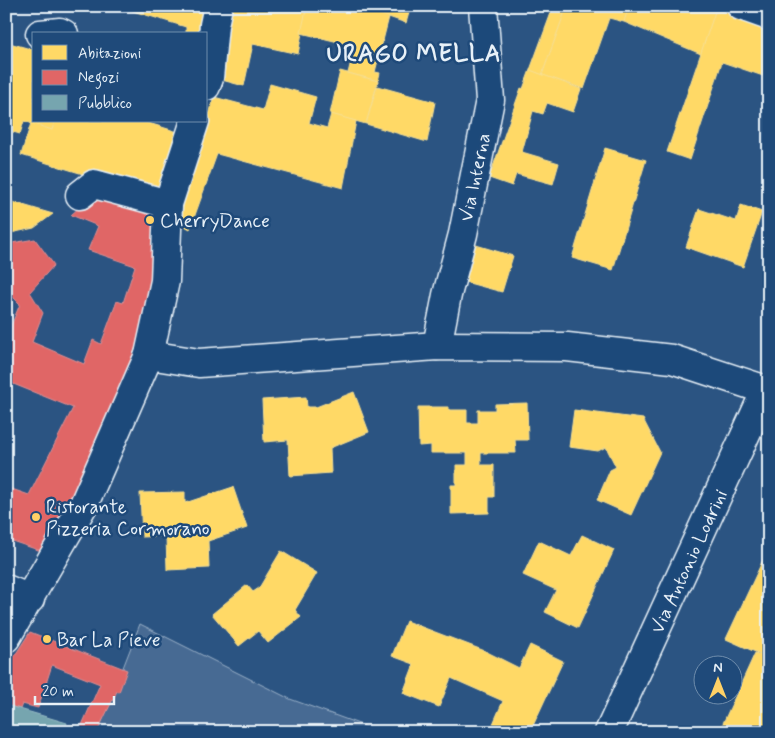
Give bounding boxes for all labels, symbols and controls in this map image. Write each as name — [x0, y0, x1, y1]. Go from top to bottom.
legend — [32, 32, 208, 122]
district label: URAGO MELLA — [326, 39, 502, 70]
text: Abitazioni — [78, 44, 141, 64]
text: Negozi — [78, 68, 119, 89]
text: Pubblico — [78, 94, 132, 114]
street label: Via Interna — [454, 131, 497, 224]
place label: CherryDance — [160, 209, 270, 234]
marker: CherryDance — [144, 214, 156, 226]
street label: Via Antonio Lodrini — [645, 486, 734, 638]
place label: Ristorante Pizzeria Cormorano — [46, 495, 209, 542]
marker: Ristorante Pizzeria Cormorano — [30, 511, 42, 523]
place label: Bar La Pieve — [57, 628, 160, 653]
marker: Bar La Pieve — [41, 633, 53, 645]
north arrow — [692, 656, 742, 706]
text: N — [713, 659, 723, 677]
scale bar — [35, 673, 114, 705]
text: 20 m — [42, 682, 74, 702]

